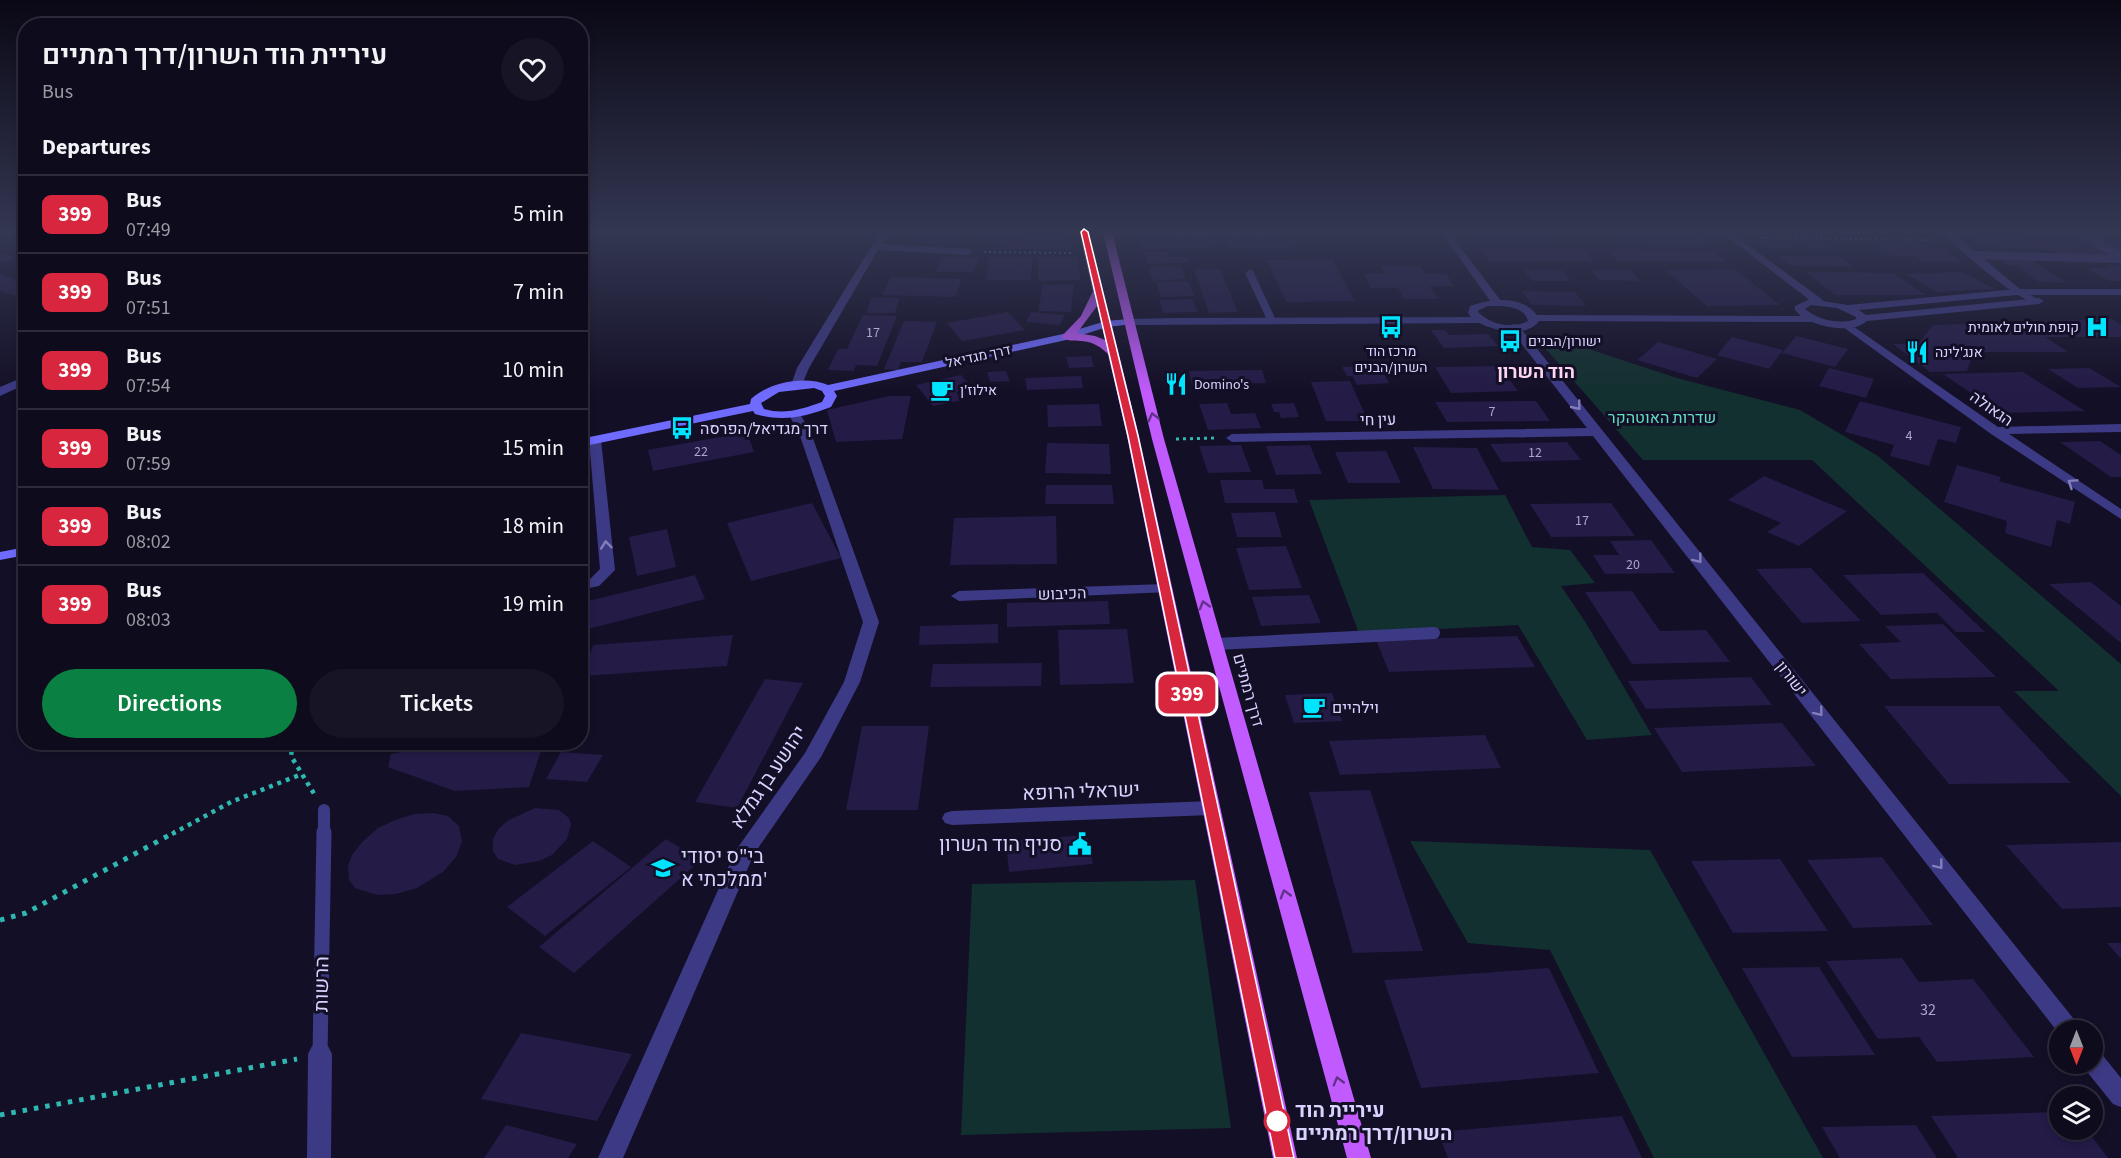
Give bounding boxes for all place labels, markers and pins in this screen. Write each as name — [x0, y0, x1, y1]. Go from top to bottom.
bus stop icon: מרכז הוד השרון/הבנים — [1378, 314, 1404, 340]
hospital icon: קופת חולים לאומית — [2084, 314, 2110, 340]
place label: קופת חולים לאומית — [1968, 318, 2079, 338]
bus stop icon: ישורון/הבנים — [1497, 328, 1523, 354]
place label: ישורון/הבנים — [1528, 332, 1601, 352]
restaurant icon: אנג'לינה — [1904, 339, 1930, 365]
place label: מרכז הוד השרון/הבנים — [1354, 342, 1428, 378]
place label: אנג'לינה — [1935, 343, 1983, 363]
restaurant icon: Domino's — [1163, 371, 1189, 397]
place label: Domino's — [1194, 375, 1249, 395]
cafe icon: אילוז'ן — [929, 377, 955, 403]
place label: אילוז'ן — [960, 381, 997, 401]
bus stop icon: דרך מגדיאל/הפרסה — [669, 415, 695, 441]
place label: דרך מגדיאל/הפרסה — [700, 418, 828, 440]
cafe icon: וילהיים — [1301, 694, 1327, 720]
place label: וילהיים — [1332, 697, 1379, 719]
place label: סניף הוד השרון — [939, 831, 1062, 859]
public building icon: סניף הוד השרון — [1067, 831, 1093, 857]
place label: בי"ס יסודי ממלכתי א' — [681, 843, 768, 894]
school or university icon: בי"ס יסודי ממלכתי א' — [650, 855, 676, 881]
place label: עיריית הוד השרון/דרך רמתיים — [1295, 1097, 1452, 1148]
marker: עיריית הוד השרון/דרך רמתיים — [1264, 1108, 1290, 1134]

